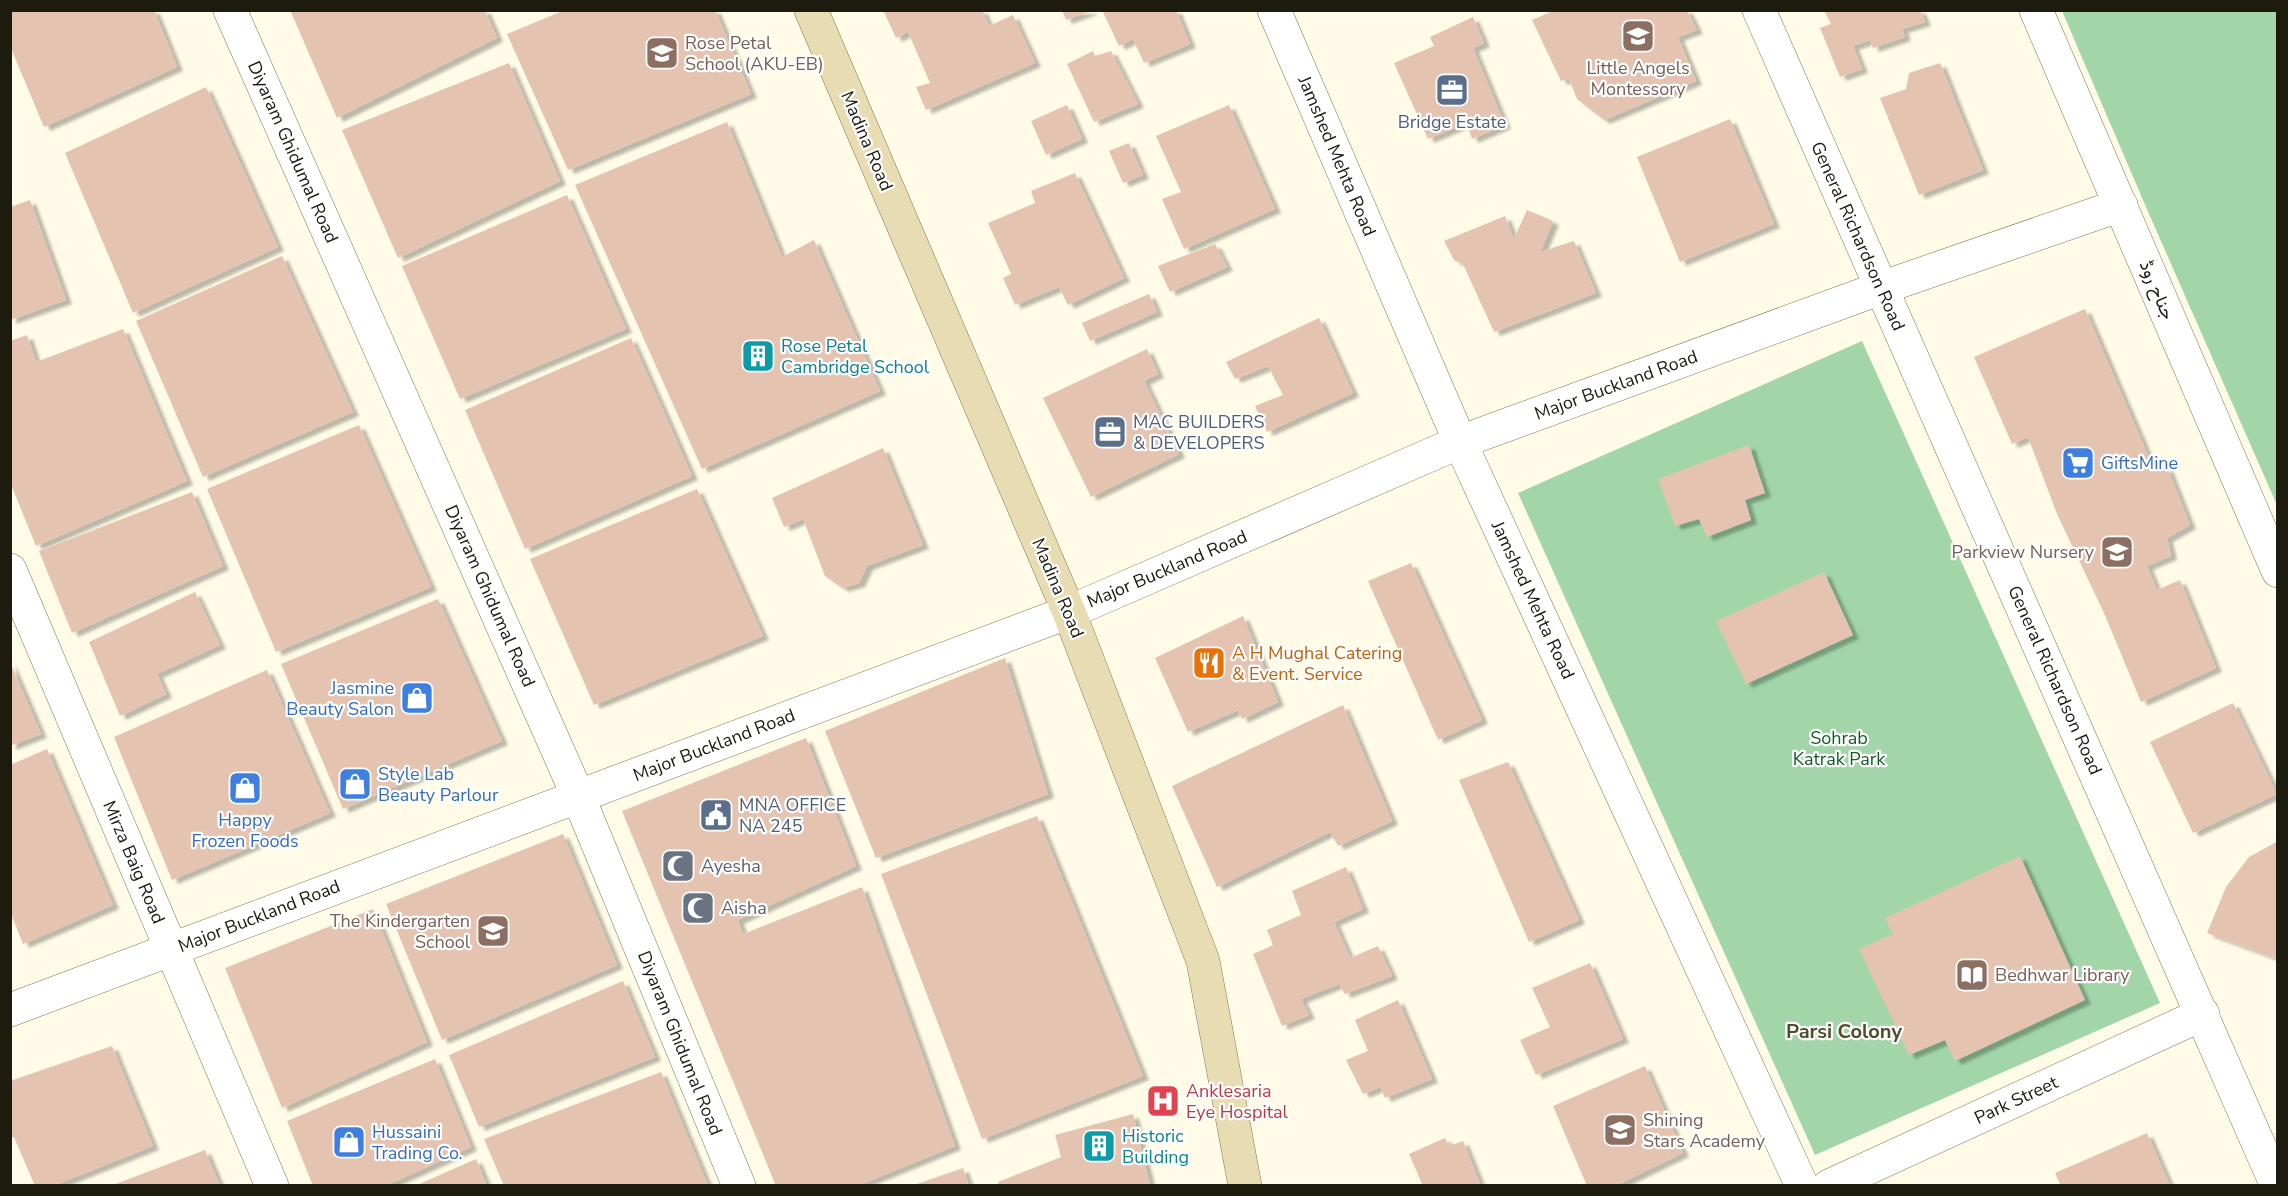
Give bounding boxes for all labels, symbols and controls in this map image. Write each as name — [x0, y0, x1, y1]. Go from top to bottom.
school or university icon: Little Angels Montessory — [1620, 18, 1656, 54]
place label: Rose Petal School (AKU-EB) — [685, 31, 824, 76]
school or university icon: Rose Petal School (AKU-EB) — [644, 35, 680, 71]
place label: Little Angels Montessory — [1586, 56, 1690, 101]
street label: Diyaram Ghidumal Road — [242, 57, 344, 247]
street label: Jamshed Mehta Road — [1292, 71, 1382, 240]
office icon: Bridge Estate — [1434, 72, 1470, 108]
street label: Madina Road — [835, 88, 899, 194]
place label: Bridge Estate — [1398, 110, 1506, 134]
street label: General Richardson Road — [1805, 138, 1911, 334]
street label: جناح روڈ — [2134, 257, 2180, 323]
place label: Rose Petal Cambridge School — [781, 334, 930, 379]
building icon: Rose Petal Cambridge School — [740, 338, 776, 374]
street label: Major Buckland Road — [1531, 344, 1701, 426]
place label: MAC BUILDERS & DEVELOPERS — [1133, 410, 1265, 455]
office icon: MAC BUILDERS & DEVELOPERS — [1092, 414, 1128, 450]
supermarket icon: GiftsMine — [2060, 445, 2096, 481]
place label: GiftsMine — [2101, 451, 2178, 475]
street label: Diyaram Ghidumal Road — [439, 501, 541, 691]
street label: Jamshed Mehta Road — [1485, 516, 1580, 683]
street label: Major Buckland Road — [1083, 524, 1251, 614]
school or university icon: Parkview Nursery — [2099, 534, 2135, 570]
street label: Madina Road — [1026, 535, 1090, 641]
place label: Parkview Nursery — [1951, 540, 2095, 564]
street label: General Richardson Road — [2002, 582, 2108, 778]
place label: A H Mughal Catering & Event. Service — [1232, 641, 1402, 686]
restaurant icon: A H Mughal Catering & Event. Service — [1191, 645, 1227, 681]
place label: Jasmine Beauty Salon — [286, 676, 394, 721]
shop icon: Jasmine Beauty Salon — [399, 680, 435, 716]
street label: Major Buckland Road — [629, 703, 799, 787]
park label: Sohrab Katrak Park — [1793, 726, 1886, 771]
place label: Style Lab Beauty Parlour — [378, 762, 499, 807]
shop icon: Style Lab Beauty Parlour — [337, 766, 373, 802]
shop icon: Happy Frozen Foods — [227, 770, 263, 806]
place label: MNA OFFICE NA 245 — [739, 793, 846, 838]
street label: Mirza Baig Road — [97, 797, 171, 927]
public building icon: MNA OFFICE NA 245 — [698, 797, 734, 833]
place label: Happy Frozen Foods — [191, 808, 299, 853]
mosque icon: Ayesha — [660, 848, 696, 884]
place label: Ayesha — [701, 854, 761, 878]
street label: Major Buckland Road — [174, 874, 344, 958]
mosque icon: Aisha — [680, 890, 716, 926]
place label: Aisha — [721, 896, 767, 920]
place label: The Kindergarten School — [330, 909, 471, 954]
school or university icon: The Kindergarten School — [475, 913, 511, 949]
street label: Diyaram Ghidumal Road — [632, 947, 728, 1139]
library icon: Bedhwar Library — [1954, 957, 1990, 993]
place label: Bedhwar Library — [1995, 963, 2130, 987]
district label: Parsi Colony — [1786, 1018, 1902, 1045]
street label: Park Street — [1970, 1070, 2062, 1130]
place label: Anklesaria Eye Hospital — [1186, 1079, 1289, 1124]
hospital icon: Anklesaria Eye Hospital — [1145, 1083, 1181, 1119]
place label: Shining Stars Academy — [1643, 1108, 1766, 1153]
school or university icon: Shining Stars Academy — [1602, 1112, 1638, 1148]
place label: Hussaini Trading Co. — [372, 1120, 463, 1165]
shop icon: Hussaini Trading Co. — [331, 1124, 367, 1160]
place label: Historic Building — [1122, 1124, 1189, 1169]
building icon: Historic Building — [1081, 1128, 1117, 1164]

